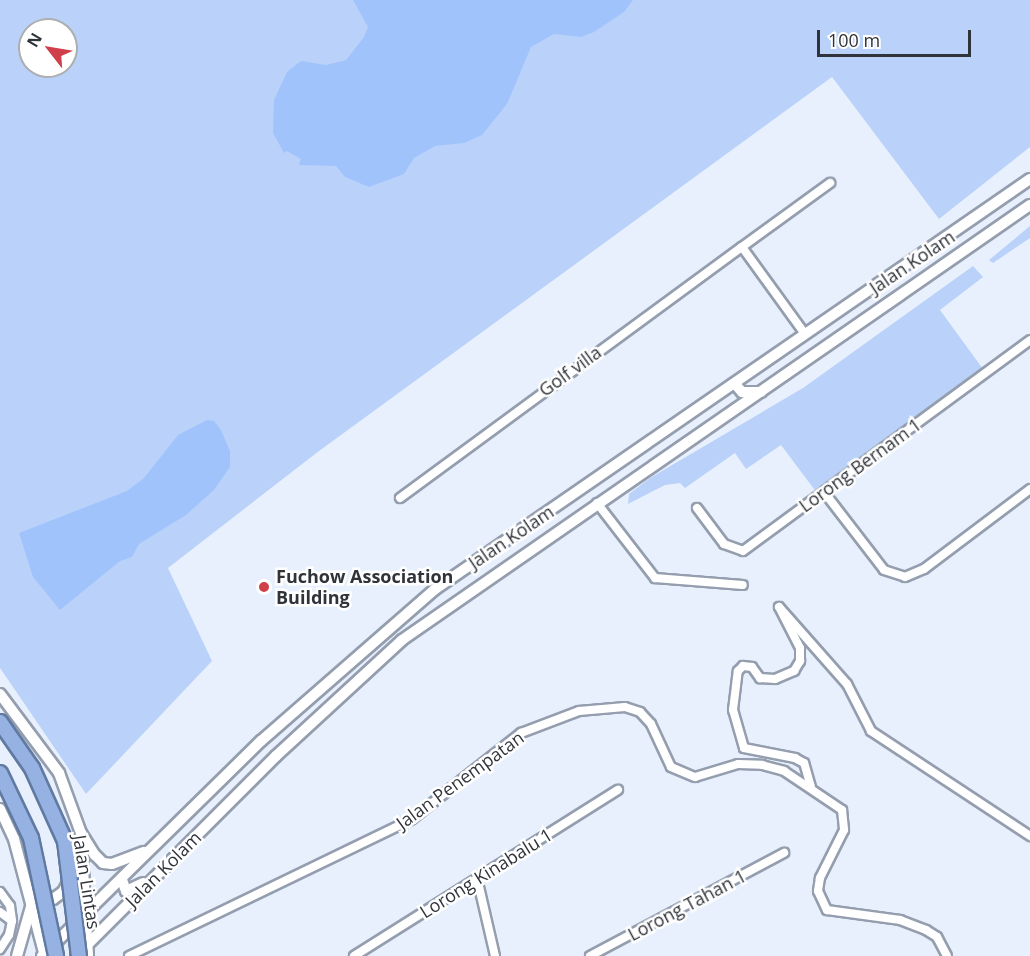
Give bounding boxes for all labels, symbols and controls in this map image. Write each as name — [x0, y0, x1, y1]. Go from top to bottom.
north arrow — [18, 18, 78, 78]
scale bar — [820, 18, 974, 56]
text: 100 m — [828, 28, 880, 52]
text: N — [22, 29, 47, 51]
street label: Jalan Kolam — [865, 226, 959, 298]
street label: Golf villa — [535, 341, 605, 401]
street label: Lorong Bernam 1 — [795, 413, 925, 517]
street label: Jalan Kolam — [464, 501, 558, 573]
place label: Fuchow Association Building — [276, 566, 453, 608]
marker: Fuchow Association Building — [257, 580, 271, 594]
street label: Jalan Penempatan — [392, 726, 528, 834]
street label: Lorong Kinabalu 1 — [416, 824, 556, 922]
street label: Jalan Kolam — [121, 827, 205, 911]
street label: Jalan Lintas — [69, 833, 105, 931]
street label: Lorong Tahan 1 — [624, 865, 750, 945]

